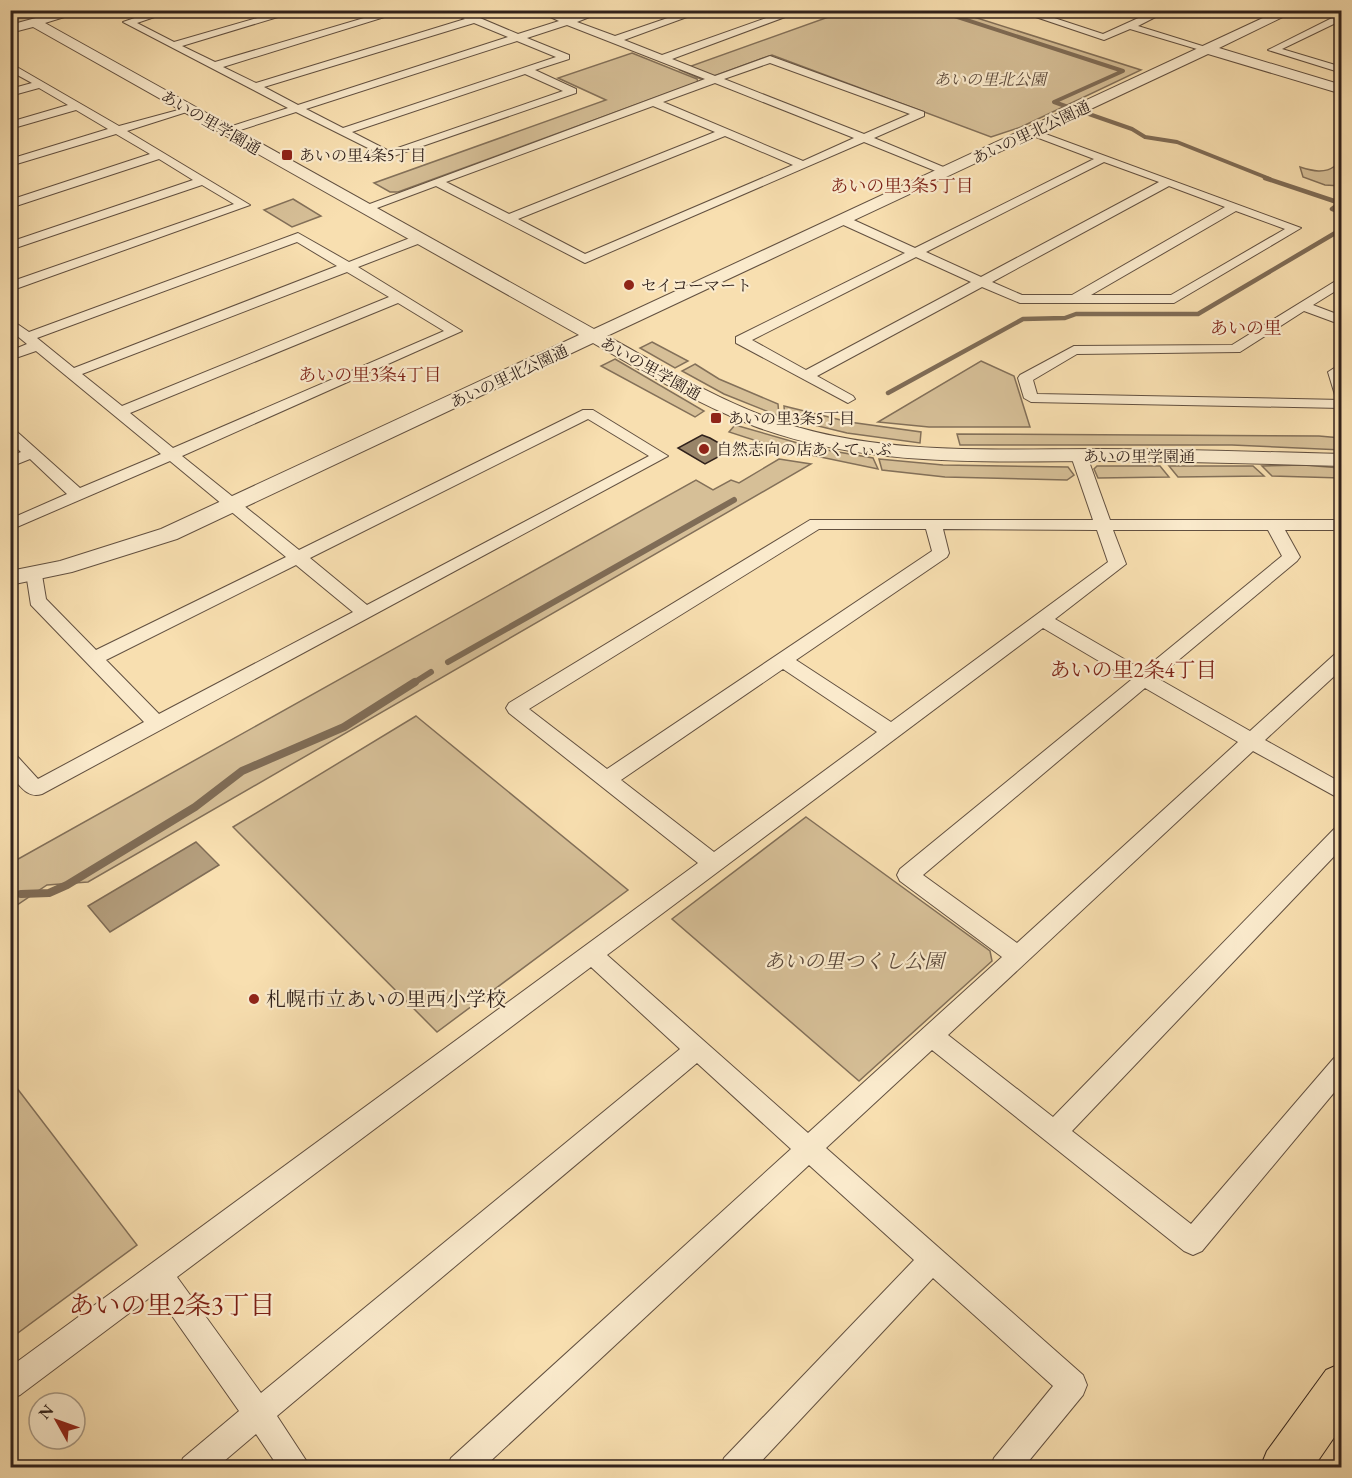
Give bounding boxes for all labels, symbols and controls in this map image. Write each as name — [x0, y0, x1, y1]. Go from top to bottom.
park label: あいの里北公園 — [934, 69, 1049, 90]
street label: あいの里学園通 — [157, 85, 265, 160]
street label: あいの里北公園通 — [969, 96, 1094, 169]
place label: あいの里4条5丁目 — [299, 145, 426, 166]
marker: あいの里4条5丁目 — [280, 148, 294, 162]
district label: あいの里3条5丁目 — [830, 174, 974, 197]
place label: セイコーマート — [641, 275, 752, 296]
marker: セイコーマート — [622, 278, 636, 292]
district label: あいの里 — [1210, 316, 1282, 339]
street label: あいの里学園通 — [597, 332, 705, 405]
street label: あいの里北公園通 — [447, 340, 572, 413]
district label: あいの里3条4丁目 — [298, 363, 442, 386]
place label: あいの里3条5丁目 — [728, 408, 855, 429]
marker: あいの里3条5丁目 — [709, 411, 723, 425]
place label: 自然志向の店あくてぃぶ — [716, 439, 892, 460]
marker: 自然志向の店あくてぃぶ — [697, 442, 711, 456]
street label: あいの里学園通 — [1083, 446, 1195, 467]
district label: あいの里2条4丁目 — [1049, 656, 1217, 683]
park label: あいの里つくし公園 — [764, 948, 947, 974]
place label: 札幌市立あいの里西小学校 — [266, 986, 506, 1012]
marker: 札幌市立あいの里西小学校 — [247, 992, 261, 1006]
district label: あいの里2条3丁目 — [69, 1288, 275, 1322]
north arrow — [27, 1391, 87, 1451]
text: N — [34, 1400, 58, 1423]

